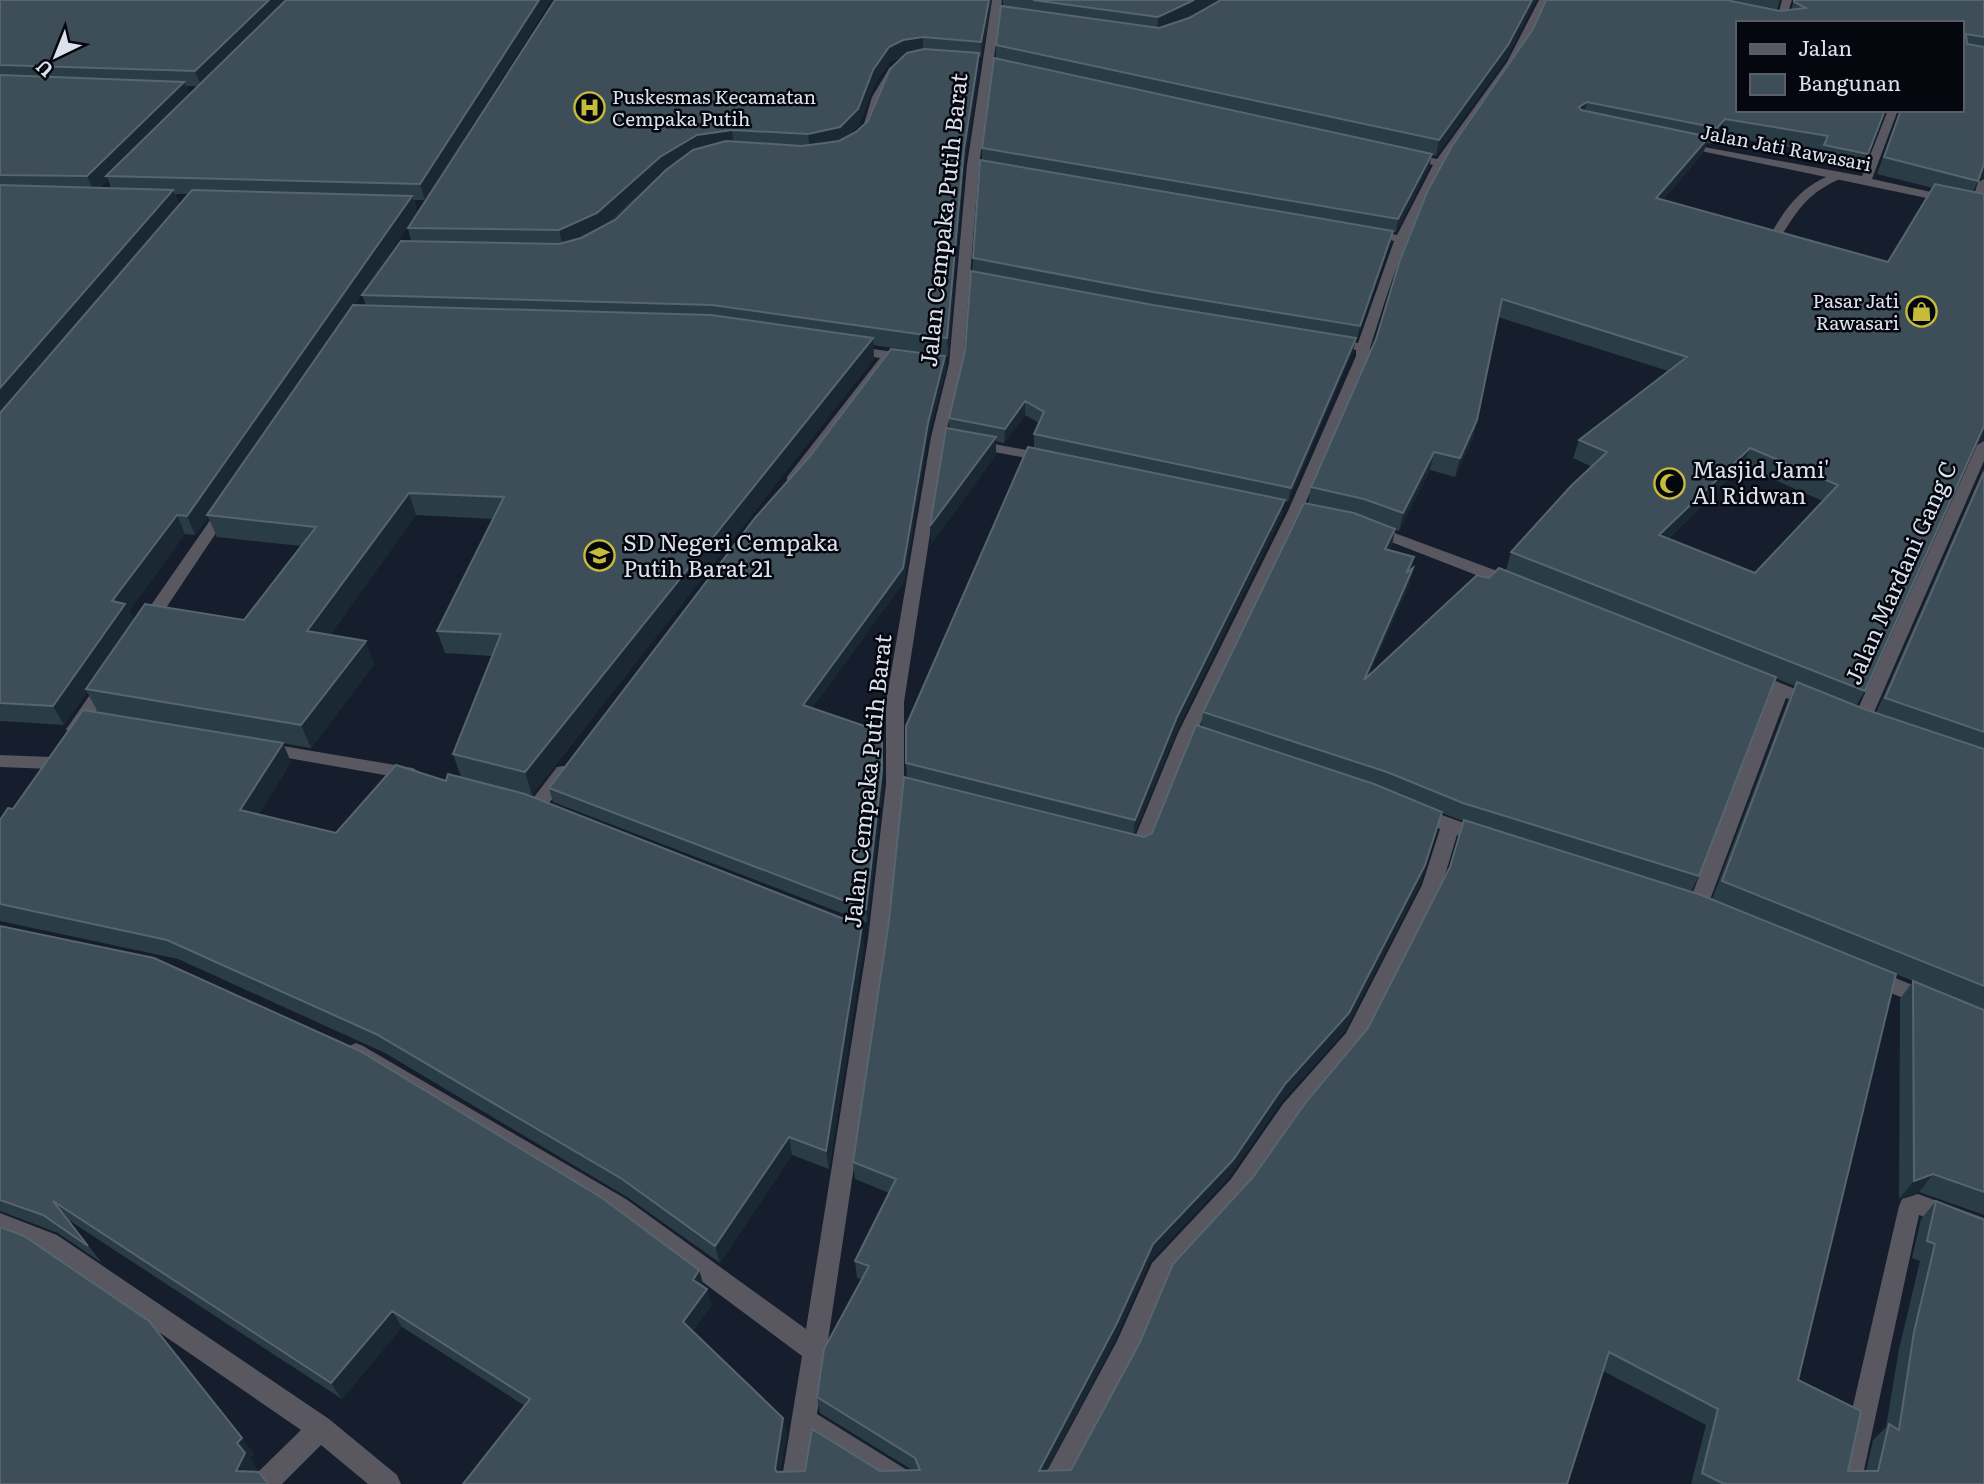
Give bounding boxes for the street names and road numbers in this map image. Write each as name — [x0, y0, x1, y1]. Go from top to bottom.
street label: Jalan Cempaka Putih Barat — [910, 71, 974, 368]
street label: Jalan Jati Rawasari — [1698, 117, 1874, 177]
street label: Jalan Mardani Gang C — [1835, 455, 1964, 689]
street label: Jalan Cempaka Putih Barat — [834, 632, 898, 929]

